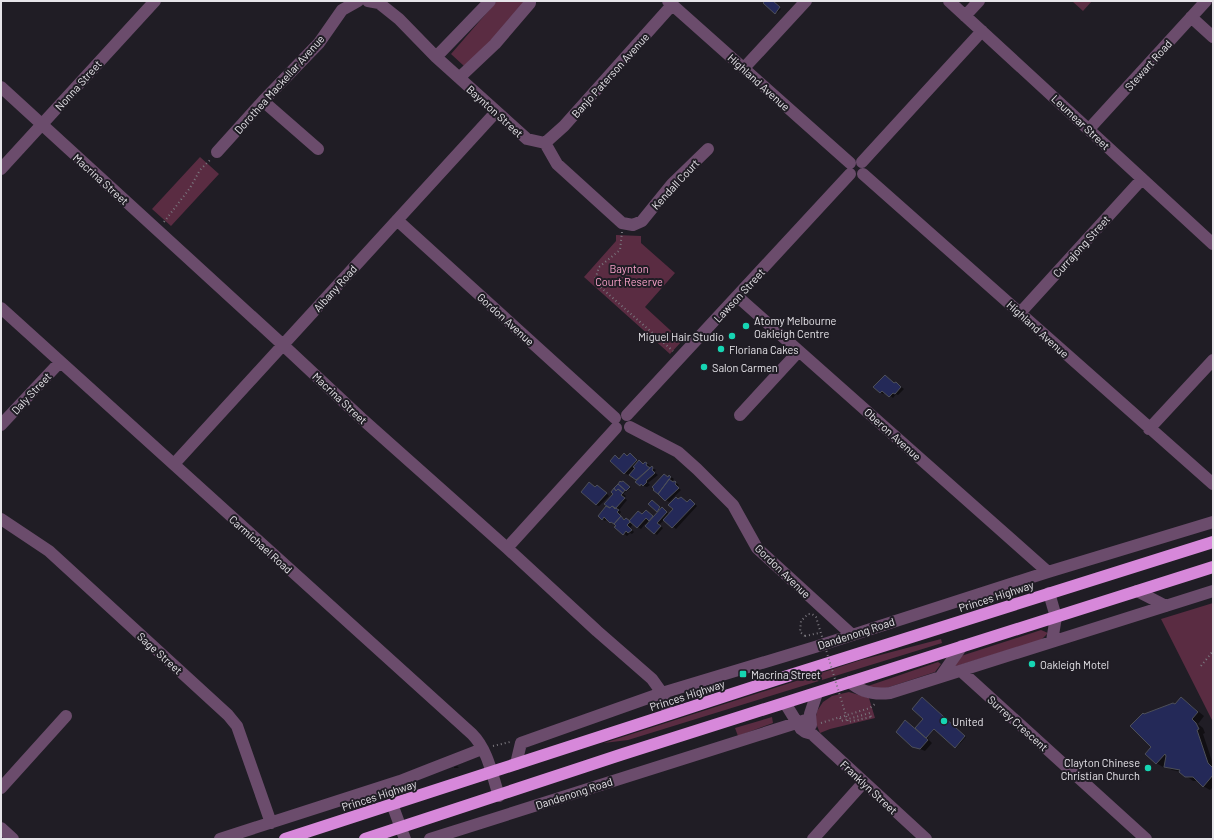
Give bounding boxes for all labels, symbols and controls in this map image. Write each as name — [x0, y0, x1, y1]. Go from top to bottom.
street label: Banjo Paterson Avenue — [569, 30, 652, 120]
street label: Dorothea Mackellar Avenue — [231, 32, 327, 136]
street label: Stewart Road — [1122, 37, 1174, 93]
street label: Highland Avenue — [725, 51, 793, 113]
street label: Nonna Street — [52, 57, 104, 113]
street label: Baynton Street — [464, 82, 526, 140]
street label: Leumear Street — [1049, 92, 1113, 152]
street label: Macrina Street — [71, 151, 131, 207]
street label: Kendall Court — [648, 156, 702, 212]
street label: Currajong Street — [1050, 212, 1112, 280]
street label: Albany Road — [311, 262, 359, 314]
park label: Baynton Court Reserve — [595, 262, 663, 288]
street label: Lawson Street — [711, 265, 767, 325]
street label: Gordon Avenue — [475, 290, 537, 348]
street label: Highland Avenue — [1004, 298, 1072, 360]
place label: Atomy Melbourne Oakleigh Centre — [754, 314, 837, 340]
marker: Atomy Melbourne Oakleigh Centre — [741, 321, 751, 331]
place label: Miguel Hair Studio — [638, 330, 724, 343]
marker: Miguel Hair Studio — [727, 331, 737, 341]
place label: Floriana Cakes — [729, 343, 799, 356]
marker: Floriana Cakes — [716, 344, 726, 354]
place label: Salon Carmen — [712, 361, 778, 374]
marker: Salon Carmen — [699, 362, 709, 372]
street label: Daly Street — [8, 369, 54, 417]
street label: Macrina Street — [310, 369, 370, 427]
street label: Oberon Avenue — [862, 405, 924, 463]
street label: Carmichael Road — [227, 512, 295, 576]
street label: Gordon Avenue — [753, 541, 813, 601]
street label: Princes Highway — [957, 578, 1035, 614]
street label: Dandenong Road — [816, 614, 896, 652]
street label: Sage Street — [135, 629, 185, 677]
place label: Oakleigh Motel — [1040, 658, 1109, 671]
marker: Oakleigh Motel — [1027, 659, 1037, 669]
place label: Macrina Street — [751, 668, 821, 681]
marker: Macrina Street — [738, 669, 748, 679]
street label: Princes Highway — [648, 677, 726, 713]
street label: Surrey Crescent — [985, 693, 1051, 753]
place label: United — [952, 715, 984, 728]
marker: United — [939, 716, 949, 726]
place label: Clayton Chinese Christian Church — [1061, 756, 1140, 782]
street label: Franklyn Street — [838, 757, 900, 817]
marker: Clayton Chinese Christian Church — [1143, 763, 1153, 773]
street label: Dandenong Road — [534, 774, 614, 812]
street label: Princes Highway — [340, 777, 418, 813]

